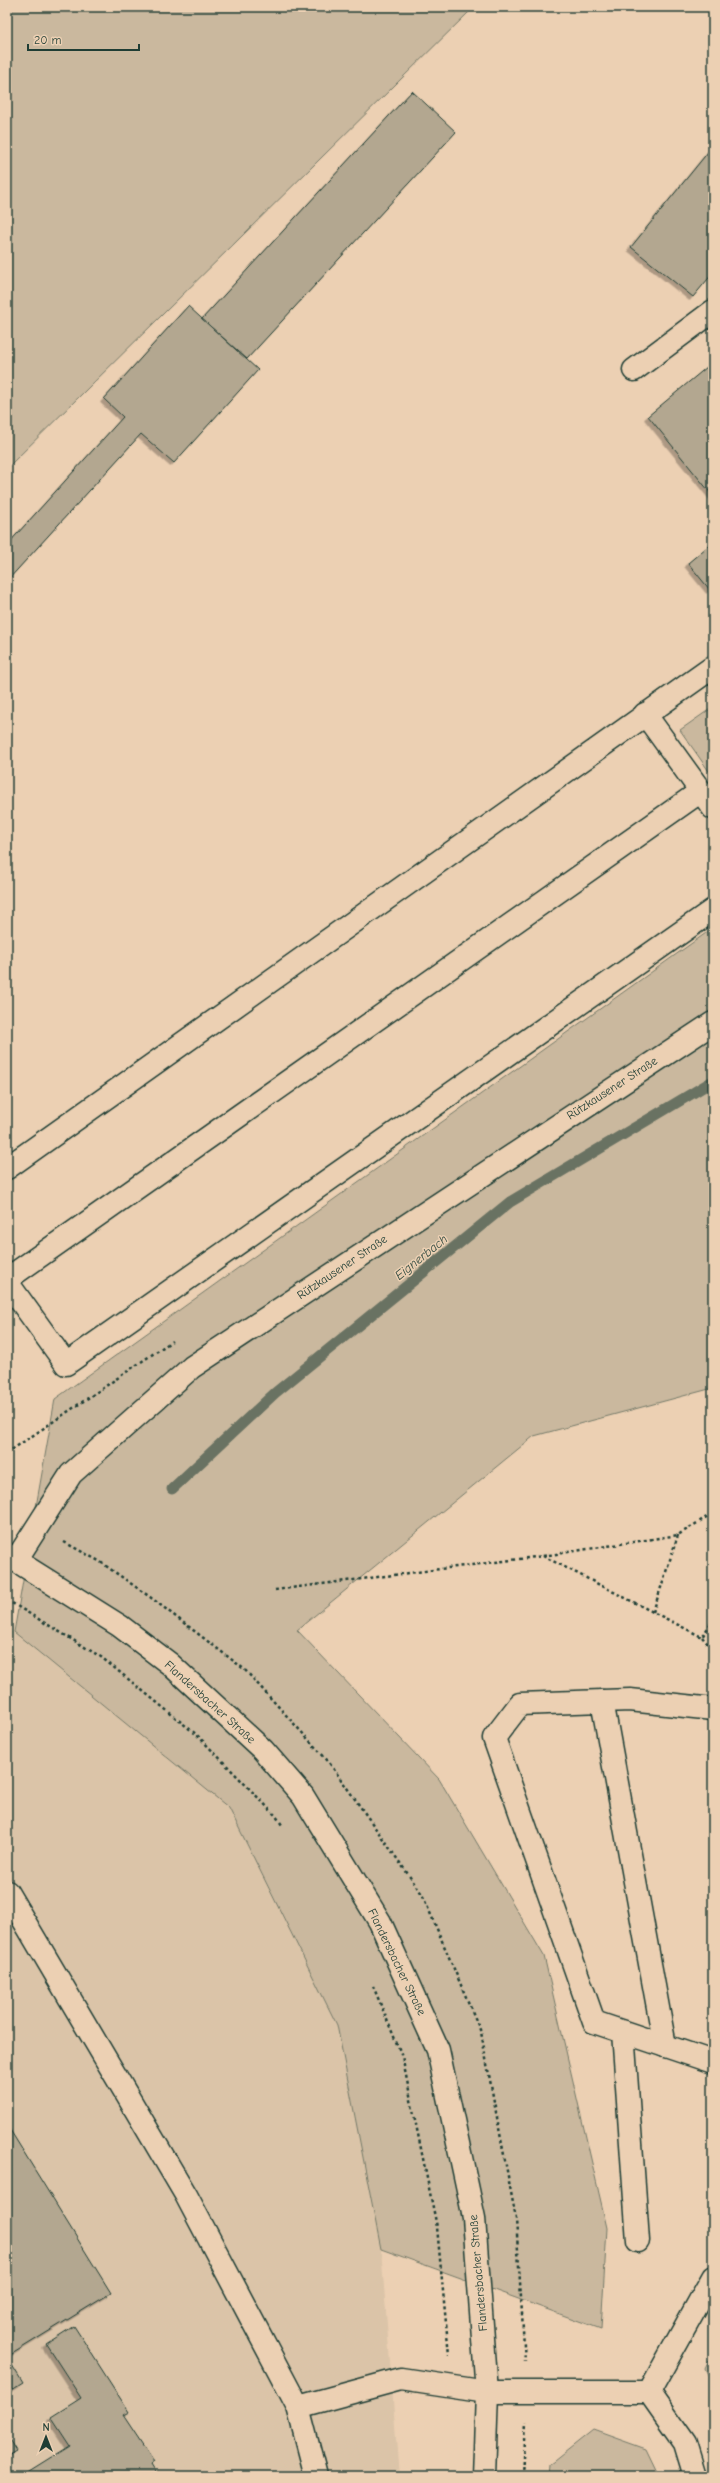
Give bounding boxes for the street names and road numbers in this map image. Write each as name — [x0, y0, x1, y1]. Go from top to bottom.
street label: Rützkausener Straße — [564, 1053, 660, 1123]
street label: Rützkausener Straße — [294, 1232, 390, 1302]
street label: Flandersbacher Straße — [162, 1658, 258, 1746]
street label: Flandersbacher Straße — [365, 1906, 429, 2018]
street label: Flandersbacher Straße — [466, 2214, 490, 2332]

